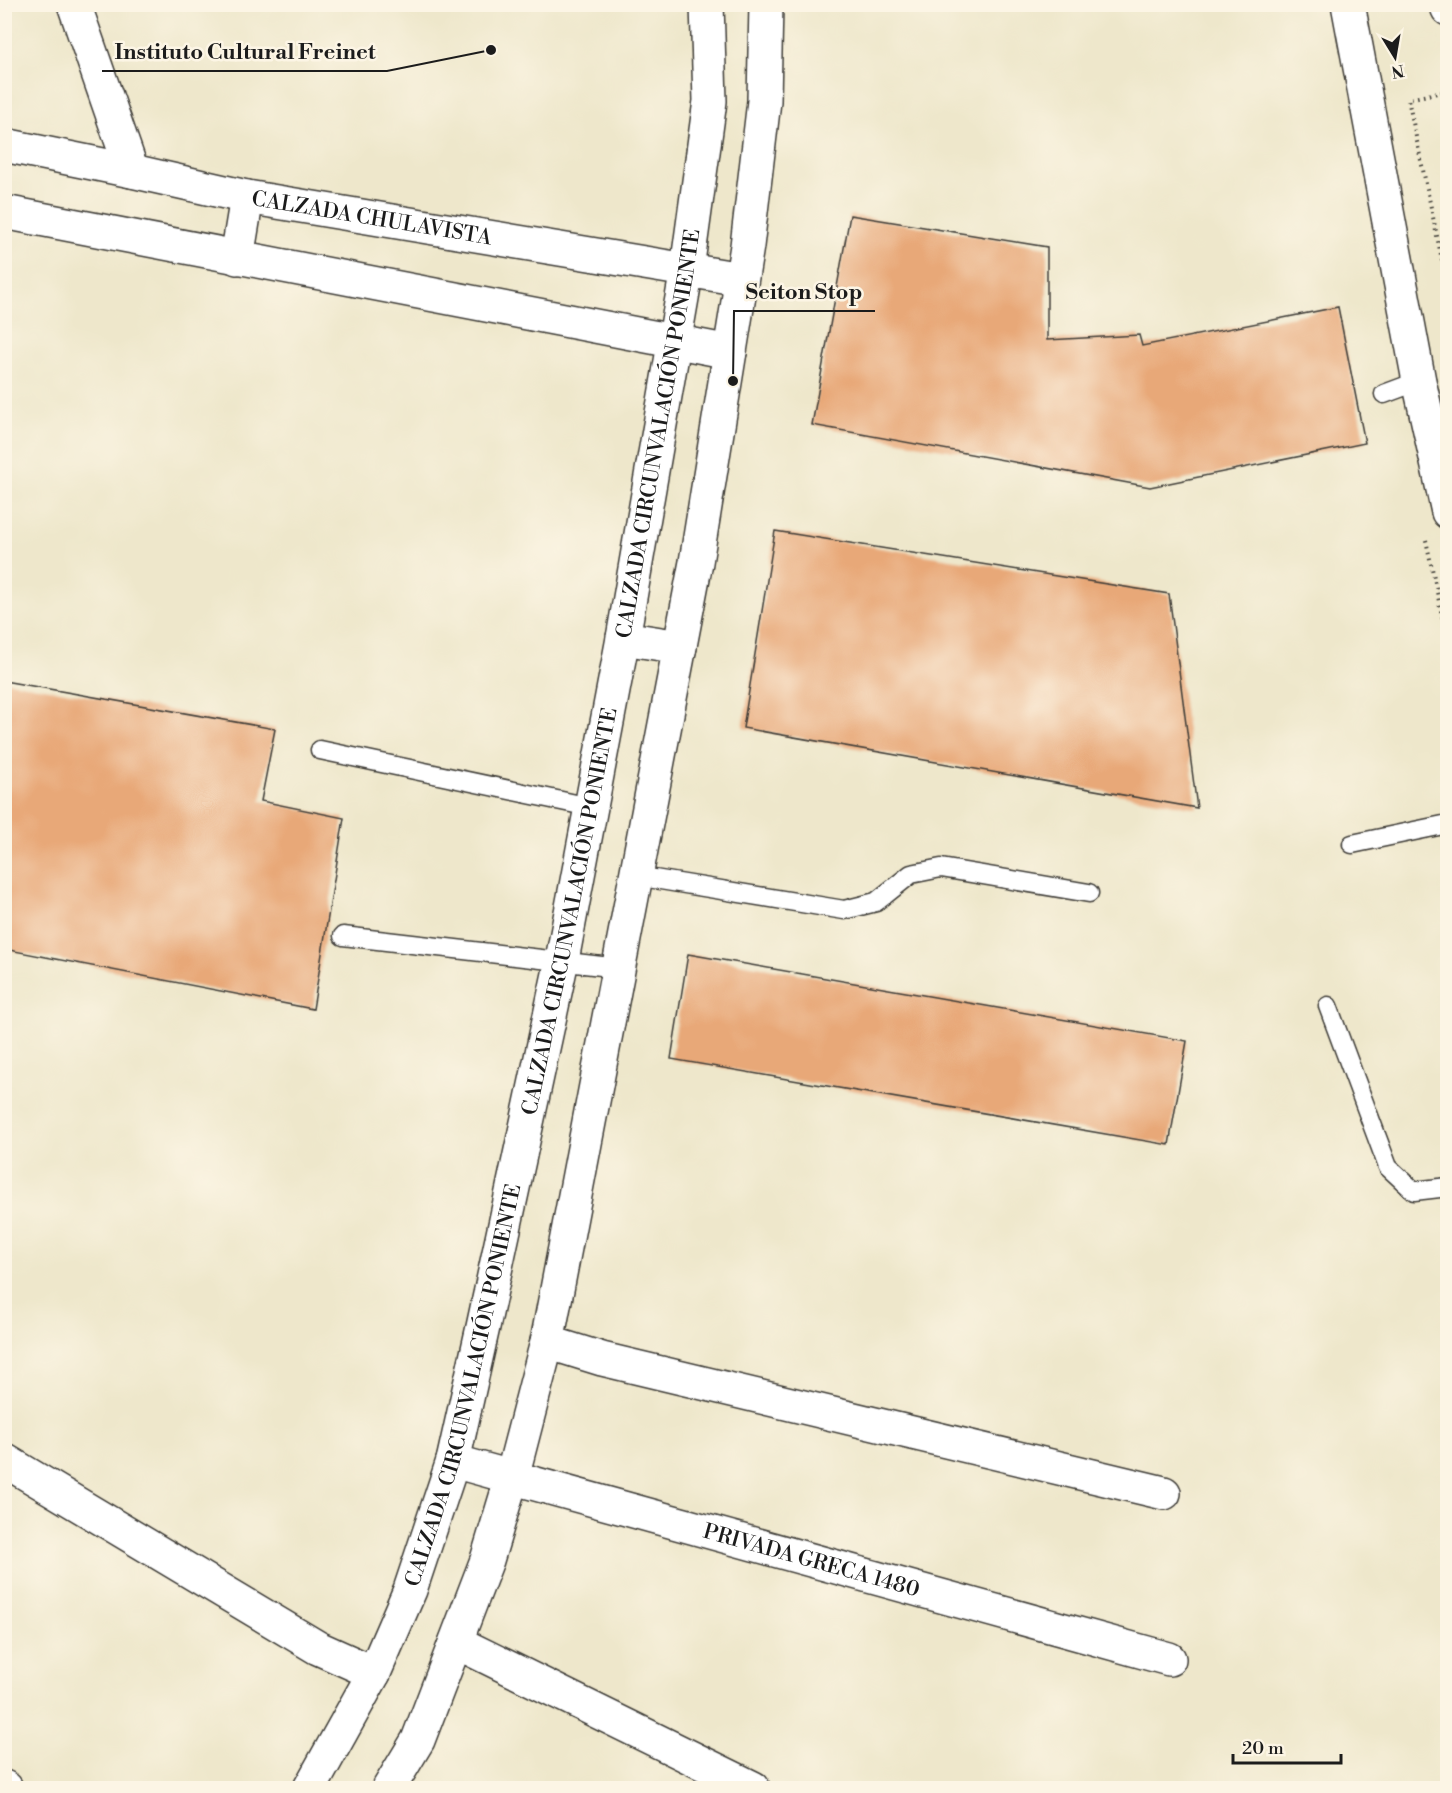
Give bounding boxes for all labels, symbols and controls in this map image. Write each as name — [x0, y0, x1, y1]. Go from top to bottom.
north arrow — [1365, 27, 1425, 87]
callout: Instituto Cultural Freinet — [102, 31, 387, 71]
text: Instituto Cultural Freinet — [114, 39, 376, 66]
text: N — [1389, 60, 1406, 82]
street label: CALZADA CHULAVISTA — [250, 186, 494, 252]
street label: CALZADA CIRCUNVALACIÓN PONIENTE — [611, 227, 706, 640]
callout: Seiton Stop — [734, 271, 875, 311]
text: Seiton Stop — [746, 279, 862, 306]
street label: CALZADA CIRCUNVALACIÓN PONIENTE — [517, 706, 624, 1118]
street label: CALZADA CIRCUNVALACIÓN PONIENTE — [400, 1182, 527, 1590]
street label: PRIVADA GRECA 1480 — [700, 1519, 922, 1603]
scale bar — [1233, 1727, 1341, 1765]
text: 20 m — [1242, 1737, 1284, 1760]

